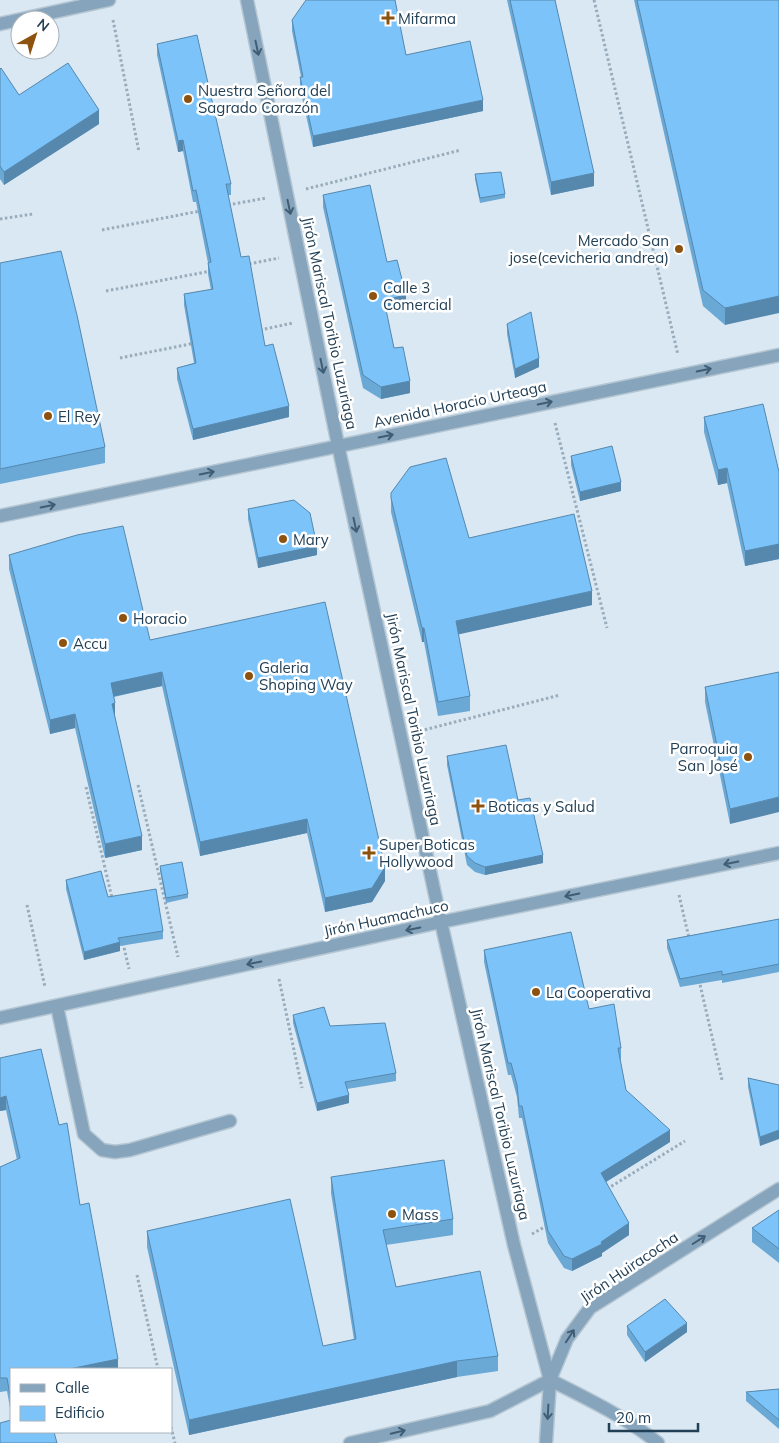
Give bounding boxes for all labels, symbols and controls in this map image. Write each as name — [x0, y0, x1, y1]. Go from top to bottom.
place label: Mifarma — [398, 9, 456, 28]
north arrow — [10, 10, 60, 60]
marker: Mifarma — [382, 12, 394, 24]
text: N — [33, 15, 53, 35]
one-way arrow — [252, 39, 262, 55]
place label: Nuestra Señora del Sagrado Corazón — [198, 81, 331, 117]
marker: Nuestra Señora del Sagrado Corazón — [182, 93, 194, 105]
one-way arrow — [285, 199, 294, 215]
street label: Jirón Mariscal Toribio Luzuriaga — [298, 215, 362, 431]
place label: Mercado San jose(cevicheria andrea) — [508, 231, 669, 267]
marker: Mercado San jose(cevicheria andrea) — [673, 243, 685, 255]
place label: Calle 3 Comercial — [383, 278, 452, 314]
marker: Calle 3 Comercial — [367, 290, 379, 302]
one-way arrow — [317, 358, 327, 374]
one-way arrow — [696, 365, 712, 374]
street label: Avenida Horacio Urteaga — [372, 376, 548, 432]
one-way arrow — [537, 398, 553, 407]
place label: El Rey — [58, 407, 101, 426]
marker: El Rey — [42, 410, 54, 422]
one-way arrow — [377, 430, 393, 440]
one-way arrow — [198, 468, 214, 477]
one-way arrow — [39, 501, 55, 511]
one-way arrow — [351, 517, 361, 533]
place label: Mary — [293, 530, 329, 549]
marker: Mary — [277, 533, 289, 545]
place label: Horacio — [133, 609, 187, 628]
street label: Jirón Mariscal Toribio Luzuriaga — [382, 611, 446, 827]
marker: Horacio — [117, 612, 129, 624]
place label: Accu — [73, 634, 107, 653]
marker: Accu — [57, 637, 69, 649]
place label: Galeria Shoping Way — [259, 658, 353, 694]
marker: Galeria Shoping Way — [243, 670, 255, 682]
place label: Parroquia San José — [670, 739, 738, 775]
marker: Parroquia San José — [742, 751, 754, 763]
place label: Boticas y Salud — [488, 797, 595, 816]
marker: Boticas y Salud — [472, 800, 484, 812]
place label: Super Boticas Hollywood — [379, 835, 475, 871]
marker: Super Boticas Hollywood — [363, 847, 375, 859]
one-way arrow — [724, 858, 740, 868]
one-way arrow — [565, 891, 581, 901]
street label: Jirón Huamachuco — [322, 895, 450, 941]
one-way arrow — [405, 924, 421, 934]
one-way arrow — [247, 959, 263, 968]
place label: La Cooperativa — [546, 983, 651, 1002]
marker: La Cooperativa — [530, 986, 542, 998]
street label: Jirón Mariscal Toribio Luzuriaga — [467, 1006, 535, 1222]
place label: Mass — [402, 1205, 439, 1224]
marker: Mass — [386, 1208, 398, 1220]
street label: Jirón Huiracocha — [576, 1227, 682, 1307]
one-way arrow — [691, 1235, 705, 1245]
one-way arrow — [565, 1329, 575, 1343]
legend — [10, 1368, 172, 1433]
text: Calle — [55, 1378, 89, 1397]
scale bar — [609, 1400, 698, 1432]
text: Edificio — [55, 1403, 105, 1422]
one-way arrow — [543, 1403, 552, 1419]
text: 20 m — [616, 1408, 651, 1427]
one-way arrow — [390, 1427, 406, 1436]

